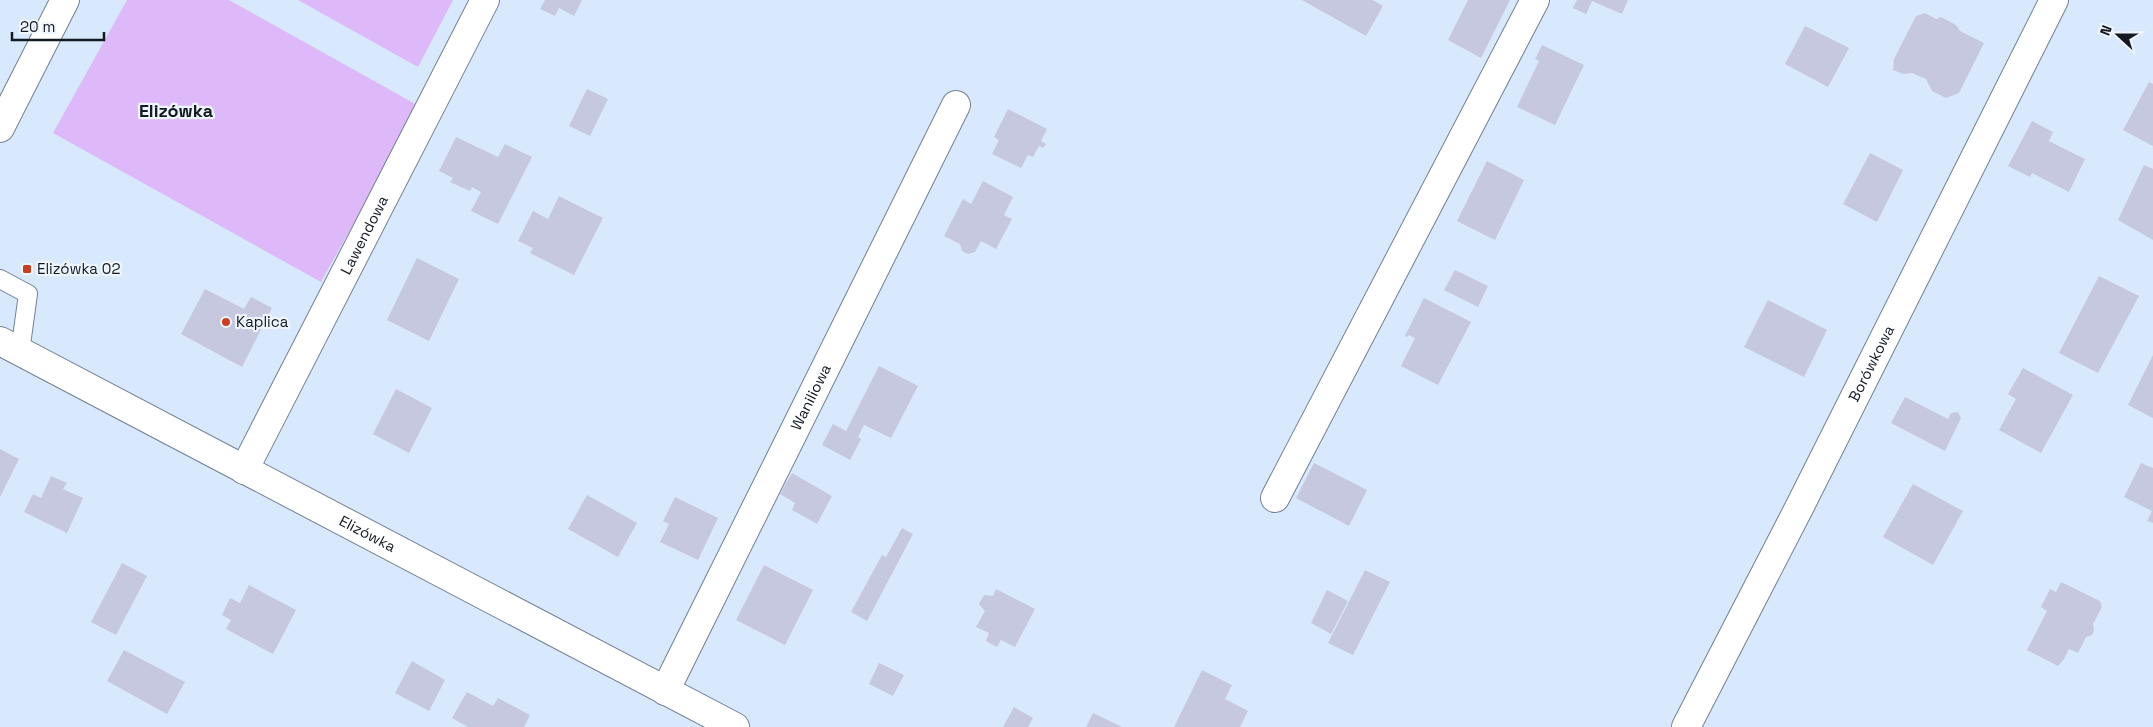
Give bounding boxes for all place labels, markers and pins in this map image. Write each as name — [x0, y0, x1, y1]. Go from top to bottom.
place label: Elizówka 02 — [37, 259, 121, 278]
marker: Elizówka 02 — [21, 263, 33, 275]
place label: Kaplica — [236, 312, 289, 331]
marker: Kaplica — [220, 316, 232, 328]

